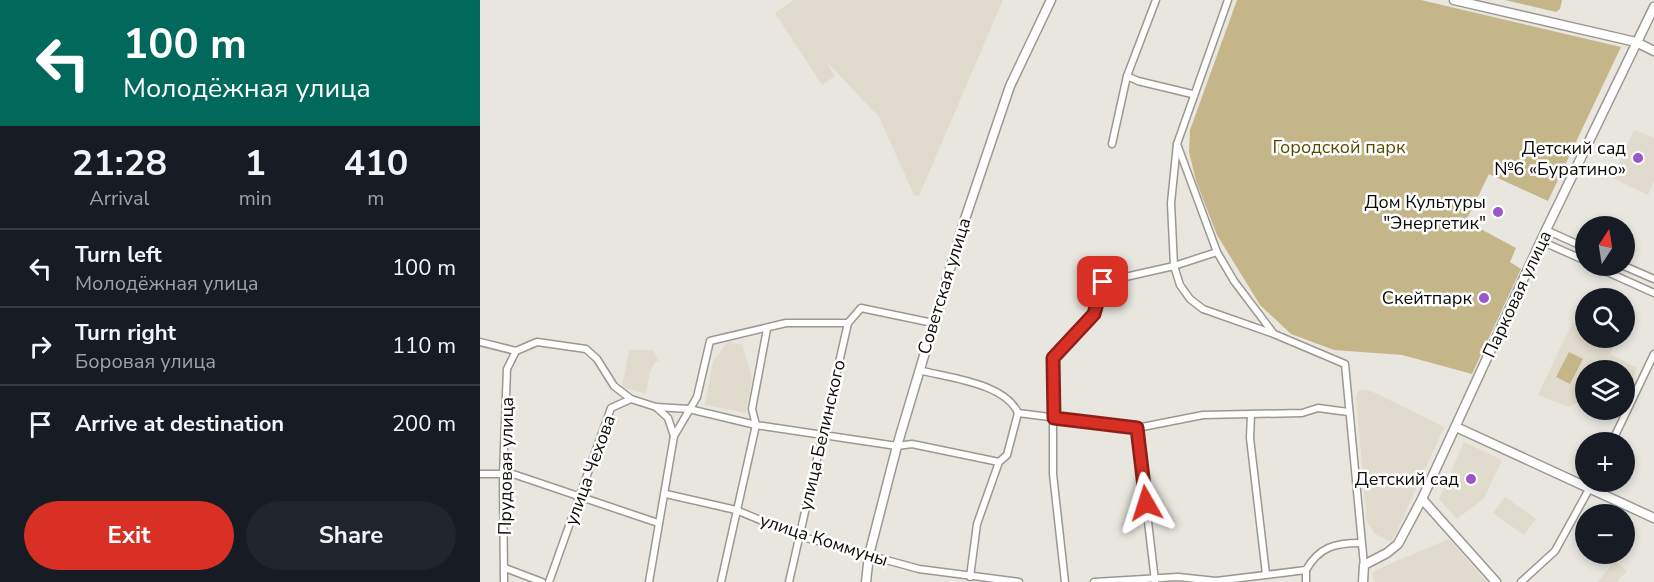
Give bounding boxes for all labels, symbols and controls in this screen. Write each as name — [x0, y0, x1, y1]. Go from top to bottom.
text: 100 m — [123, 16, 247, 73]
icon: left — [24, 24, 102, 102]
text: Молодёжная улица — [123, 70, 371, 107]
park label: Городской парк — [1273, 135, 1406, 159]
place label: Детский сад №6 «Буратино» — [1494, 136, 1626, 181]
text: 21:28 — [72, 139, 167, 188]
text: 1 — [244, 139, 266, 188]
text: 410 — [343, 139, 408, 188]
marker: Детский сад №6 «Буратино» — [1631, 151, 1645, 165]
text: Arrival — [89, 185, 149, 212]
text: min — [239, 185, 272, 212]
text: m — [367, 185, 384, 212]
place label: Дом Культуры "Энергетик" — [1365, 190, 1486, 235]
marker: Дом Культуры "Энергетик" — [1491, 205, 1505, 219]
street label: Советская улица — [912, 215, 976, 357]
north arrow — [1575, 216, 1635, 276]
map controls — [1575, 216, 1635, 564]
street label: Парковая улица — [1477, 227, 1557, 361]
text: Turn left — [75, 240, 162, 270]
icon: left — [24, 252, 57, 285]
text: 100 m — [392, 253, 456, 283]
pin — [1077, 256, 1128, 307]
icon: arrive — [1086, 265, 1119, 298]
text: Молодёжная улица — [75, 270, 259, 297]
place label: Скейтпарк — [1382, 286, 1473, 310]
button: search — [1575, 288, 1635, 348]
marker: Скейтпарк — [1477, 291, 1491, 305]
text: Turn right — [75, 318, 176, 348]
icon: right — [24, 330, 57, 363]
text: 110 m — [392, 331, 456, 361]
text: Боровая улица — [75, 348, 216, 375]
street label: улица Белинского — [793, 357, 851, 513]
button: layers — [1575, 360, 1635, 420]
street label: Прудовая улица — [493, 397, 519, 535]
icon: arrive — [24, 408, 57, 441]
text: Arrive at destination — [75, 409, 284, 439]
text: 200 m — [392, 409, 456, 439]
street label: улица Чехова — [559, 412, 621, 528]
button: + — [1575, 432, 1635, 492]
place label: Детский сад — [1355, 467, 1459, 491]
position arrow — [1114, 471, 1178, 535]
marker: Детский сад — [1464, 472, 1478, 486]
button: Exit — [24, 501, 234, 570]
button: Share — [246, 501, 456, 570]
button: − — [1575, 504, 1635, 564]
street label: улица Коммуны — [757, 508, 891, 572]

